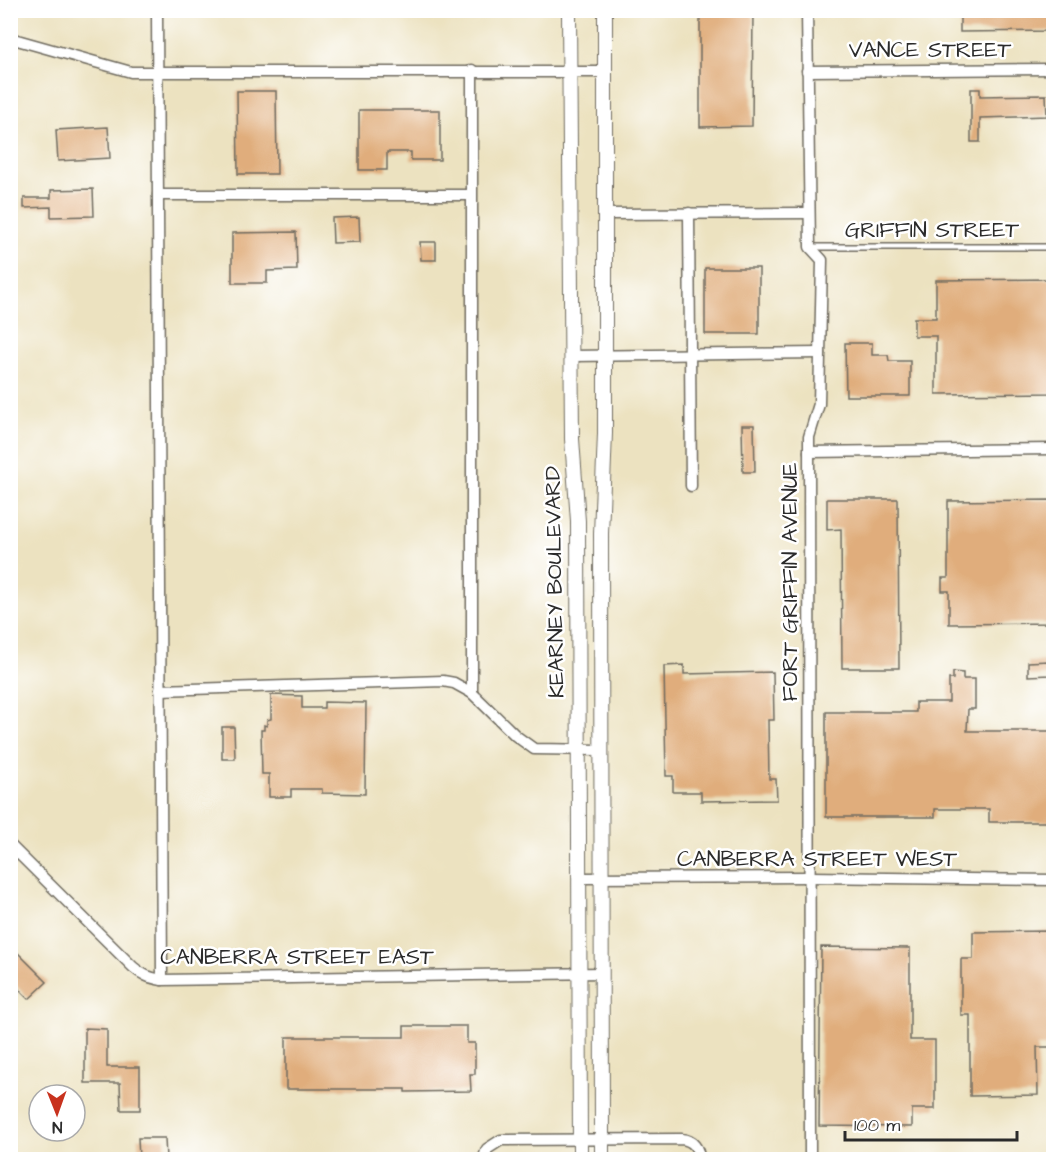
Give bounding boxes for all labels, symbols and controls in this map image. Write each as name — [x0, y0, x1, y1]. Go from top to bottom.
street label: VANCE STREET — [849, 35, 1011, 66]
street label: GRIFFIN STREET — [845, 215, 1019, 246]
street label: FORT GRIFFIN AVENUE — [775, 463, 806, 701]
street label: KEARNEY BOULEVARD — [537, 466, 573, 698]
street label: CANBERRA STREET WEST — [677, 844, 957, 875]
street label: CANBERRA STREET EAST — [160, 942, 434, 973]
north arrow — [27, 1083, 87, 1143]
scale bar — [845, 1104, 1018, 1142]
text: 100 m — [854, 1113, 900, 1138]
text: N — [52, 1116, 62, 1138]

